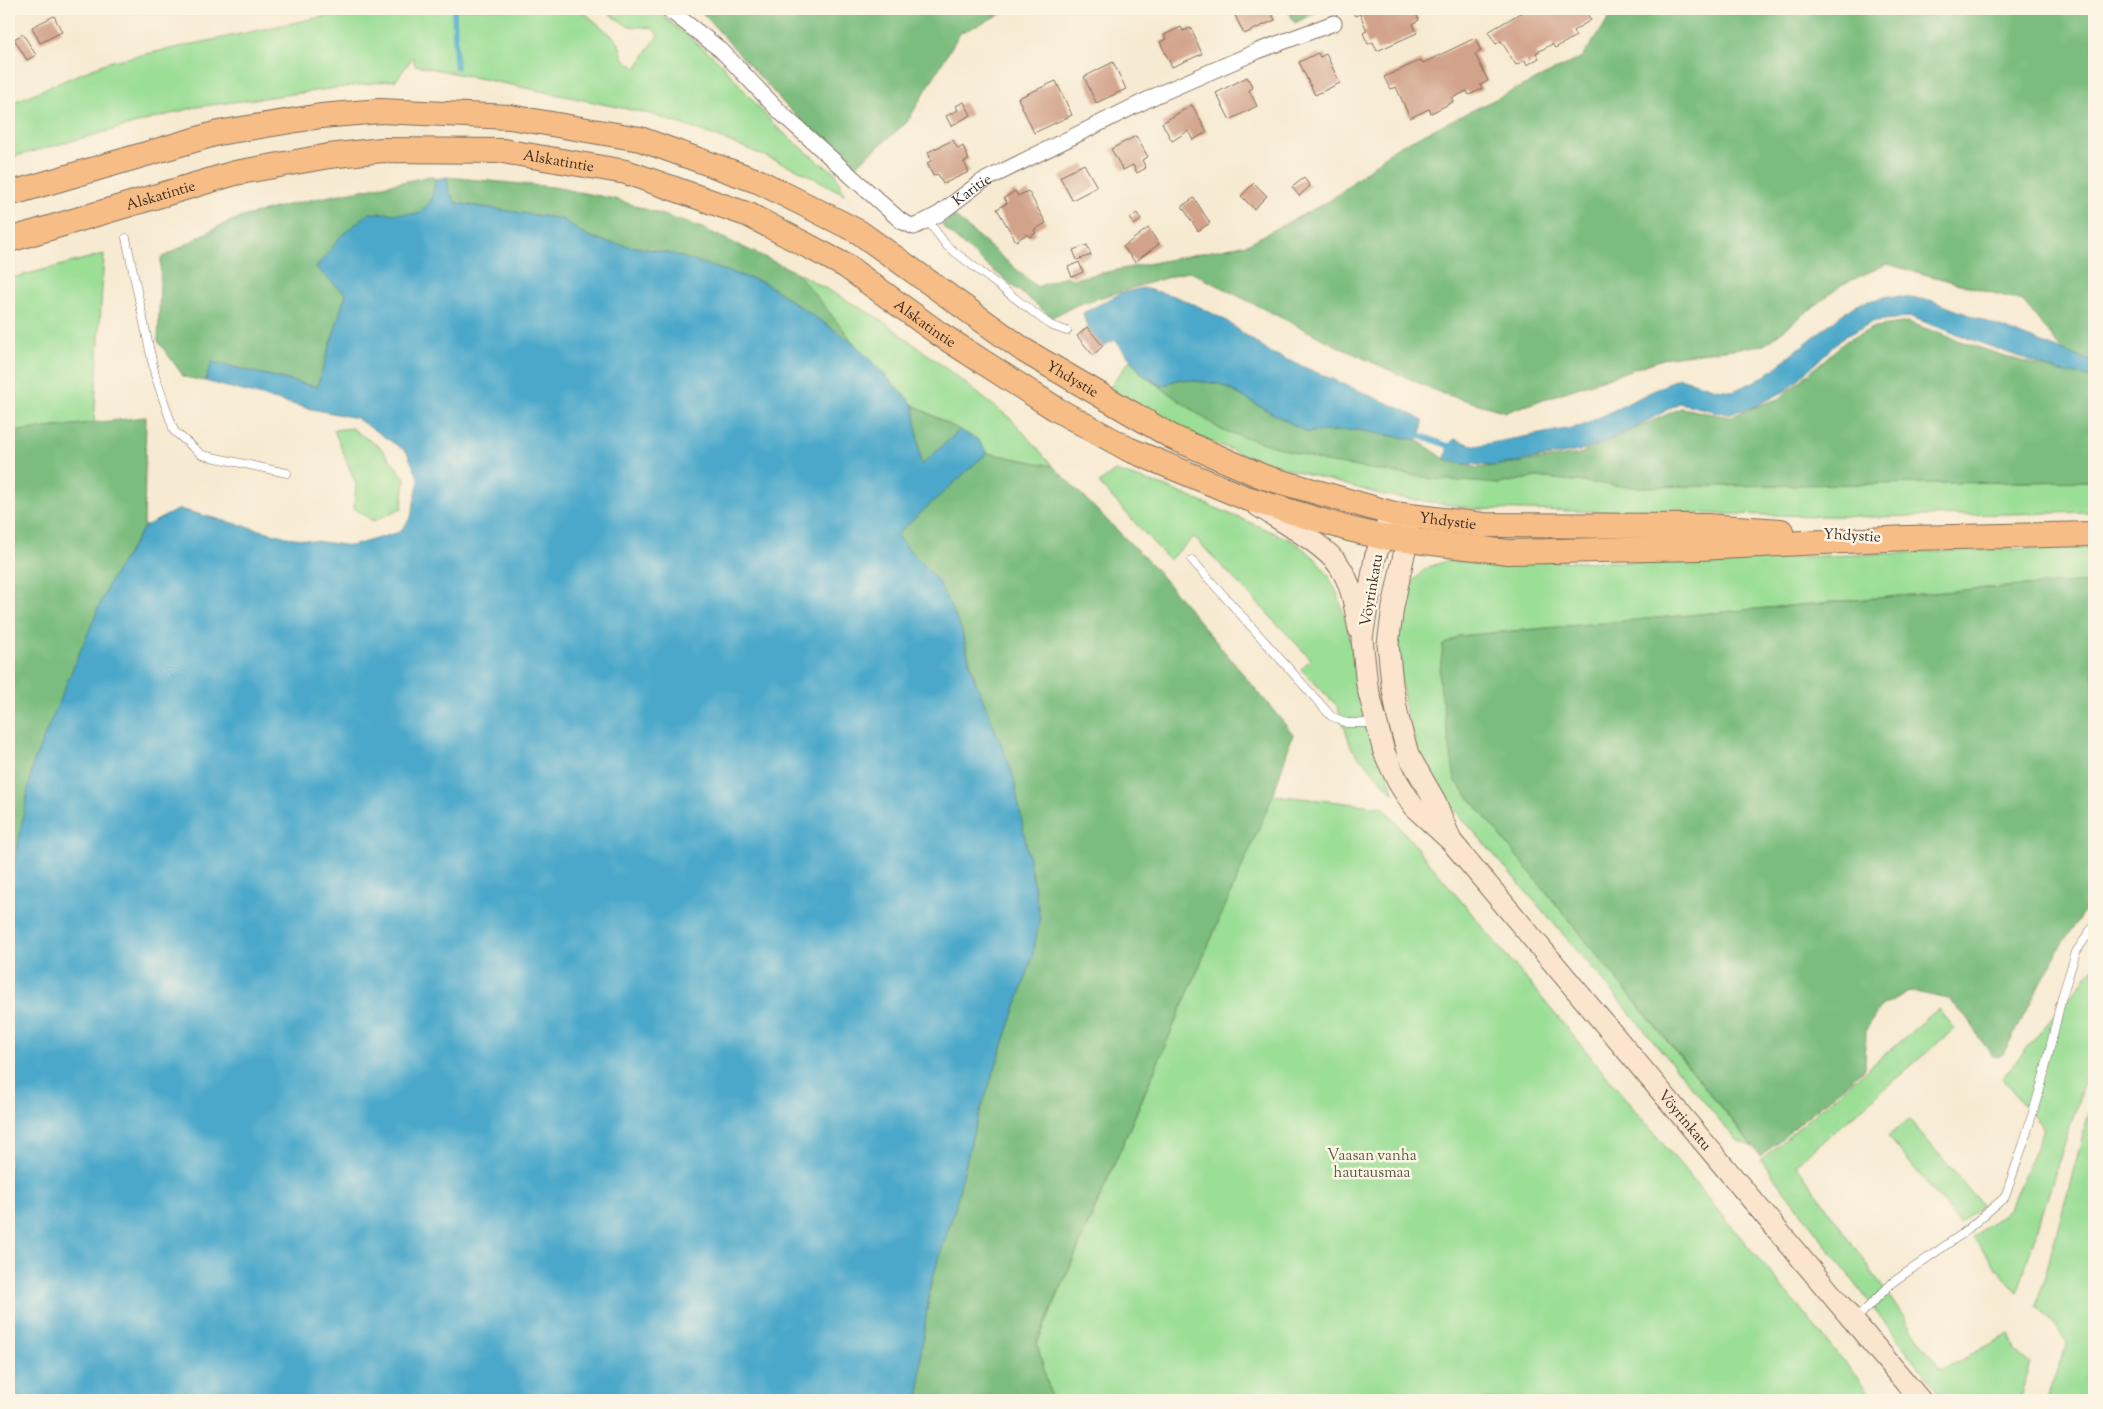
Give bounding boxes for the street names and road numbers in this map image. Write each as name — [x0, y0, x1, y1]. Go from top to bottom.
street label: Alskatintie — [521, 146, 595, 178]
street label: Karitie — [949, 169, 995, 212]
street label: Alskatintie — [124, 176, 198, 217]
street label: Alskatintie — [889, 295, 959, 354]
street label: Yhdystie — [1042, 357, 1102, 404]
street label: Yhdystie — [1418, 508, 1477, 536]
street label: Yhdystie — [1823, 525, 1881, 548]
street label: Vöyrinkatu — [1356, 552, 1389, 628]
street label: Vöyrinkatu — [1652, 1086, 1716, 1156]

